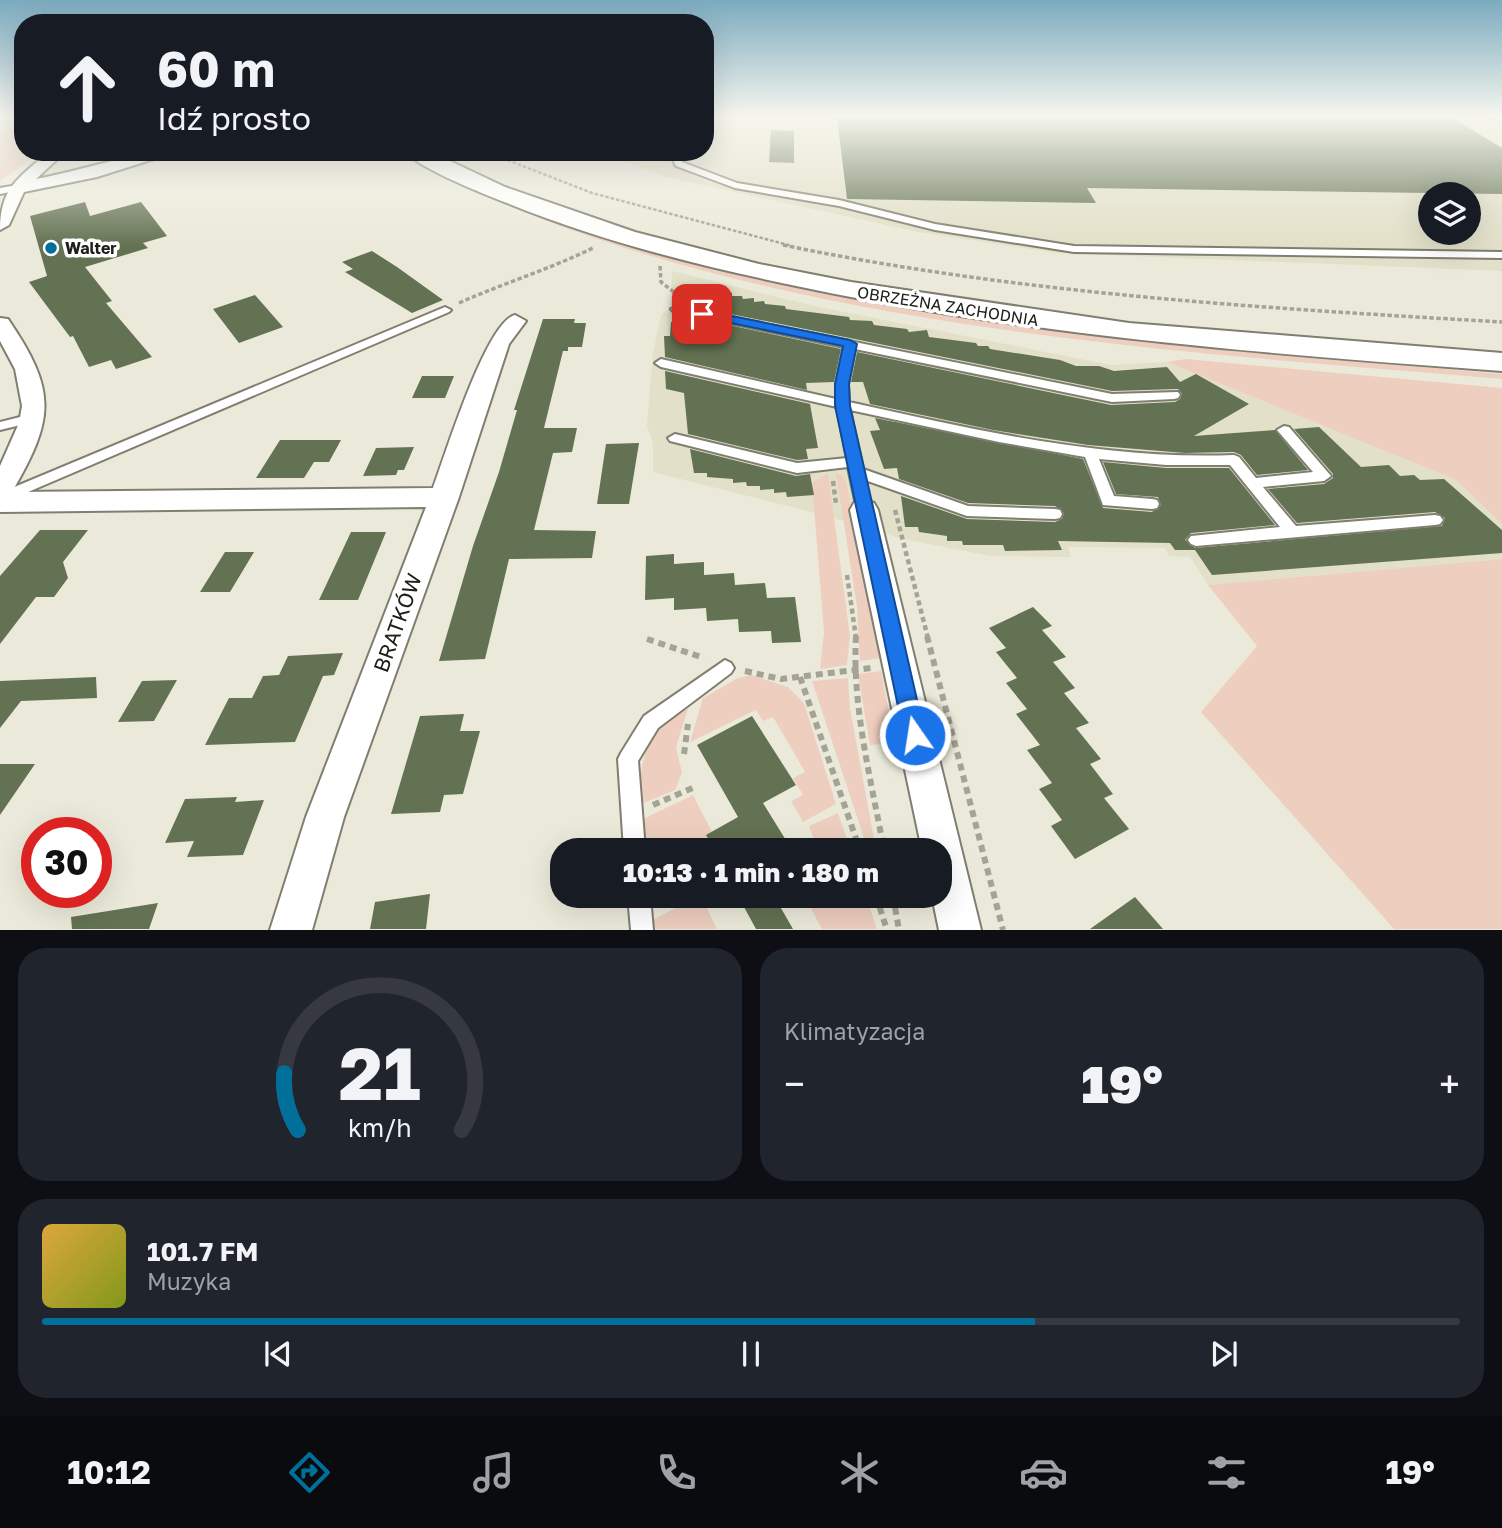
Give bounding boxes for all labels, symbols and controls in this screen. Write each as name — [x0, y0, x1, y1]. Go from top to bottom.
text: 60 m — [157, 39, 275, 98]
icon: ahead — [42, 42, 133, 133]
text: Idź prosto — [157, 99, 311, 137]
map controls — [1418, 182, 1481, 245]
button: layers — [1418, 182, 1481, 245]
place label: Walter — [65, 238, 117, 258]
marker: Walter — [43, 240, 59, 256]
street label: OBRZEŻNA ZACHODNIA — [856, 282, 1040, 330]
pin — [672, 284, 732, 344]
icon: arrive — [683, 295, 721, 333]
street label: BRATKÓW — [367, 570, 427, 676]
position arrow — [878, 698, 952, 772]
speed limit sign: 30 — [21, 817, 112, 908]
text: 10:13 · 1 min · 180 m — [623, 857, 879, 888]
text: Klimatyzacja — [784, 1017, 925, 1045]
text: 21 — [339, 1030, 421, 1117]
text: 19° — [1081, 1052, 1163, 1114]
text: − — [784, 1061, 805, 1106]
text: + — [1439, 1061, 1460, 1106]
text: km/h — [348, 1112, 412, 1143]
text: 101.7 FM — [147, 1236, 258, 1267]
text: Muzyka — [147, 1267, 231, 1295]
icon: previous — [259, 1335, 297, 1373]
icon: pause — [732, 1335, 770, 1373]
icon: next — [1205, 1335, 1243, 1373]
icon: directions — [285, 1448, 334, 1497]
icon: music — [469, 1448, 518, 1497]
icon: phone — [652, 1448, 701, 1497]
icon: climate — [835, 1448, 884, 1497]
icon: car — [1019, 1448, 1068, 1497]
icon: filters — [1202, 1448, 1251, 1497]
text: 10:12 — [67, 1453, 151, 1491]
text: 19° — [1385, 1453, 1435, 1491]

